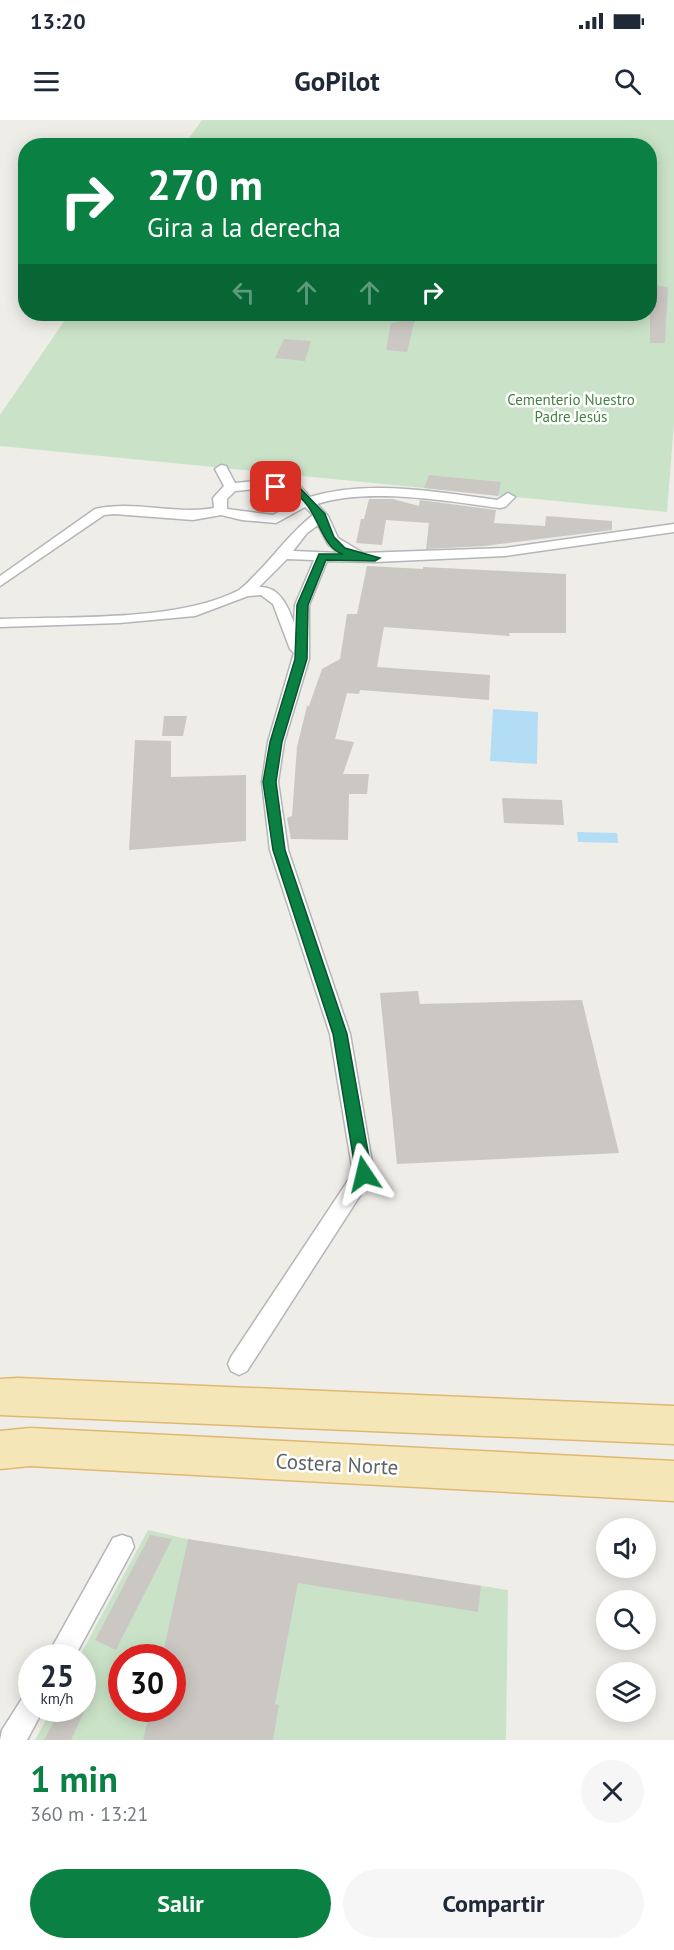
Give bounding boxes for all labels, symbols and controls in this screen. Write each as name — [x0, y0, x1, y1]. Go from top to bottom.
text: 13:20 — [30, 7, 86, 35]
text: GoPilot — [294, 64, 380, 98]
icon: menu — [30, 65, 63, 98]
icon: search — [611, 65, 644, 98]
text: 270 m — [147, 157, 263, 212]
icon: right — [48, 162, 126, 240]
text: Gira a la derecha — [147, 210, 341, 244]
icon: left — [227, 276, 260, 309]
icon: ahead — [290, 276, 323, 309]
icon: ahead — [353, 276, 386, 309]
icon: right — [416, 276, 449, 309]
park label: Cementerio Nuestro Padre Jesús — [507, 390, 635, 426]
pin — [250, 461, 301, 512]
icon: arrive — [259, 470, 292, 503]
position arrow — [332, 1142, 396, 1206]
street label: Costera Norte — [275, 1447, 399, 1481]
map controls — [596, 1518, 656, 1722]
button: sound — [596, 1518, 656, 1578]
button: search — [596, 1590, 656, 1650]
speed limit sign: 30 — [108, 1644, 186, 1722]
text: 25 — [40, 1656, 74, 1695]
button: layers — [596, 1662, 656, 1722]
text: km/h — [41, 1689, 73, 1708]
text: 1 min — [30, 1755, 118, 1802]
button: close — [581, 1760, 644, 1823]
text: 360 m · 13:21 — [30, 1801, 148, 1827]
button: Salir — [30, 1869, 331, 1938]
button: Compartir — [343, 1869, 644, 1938]

